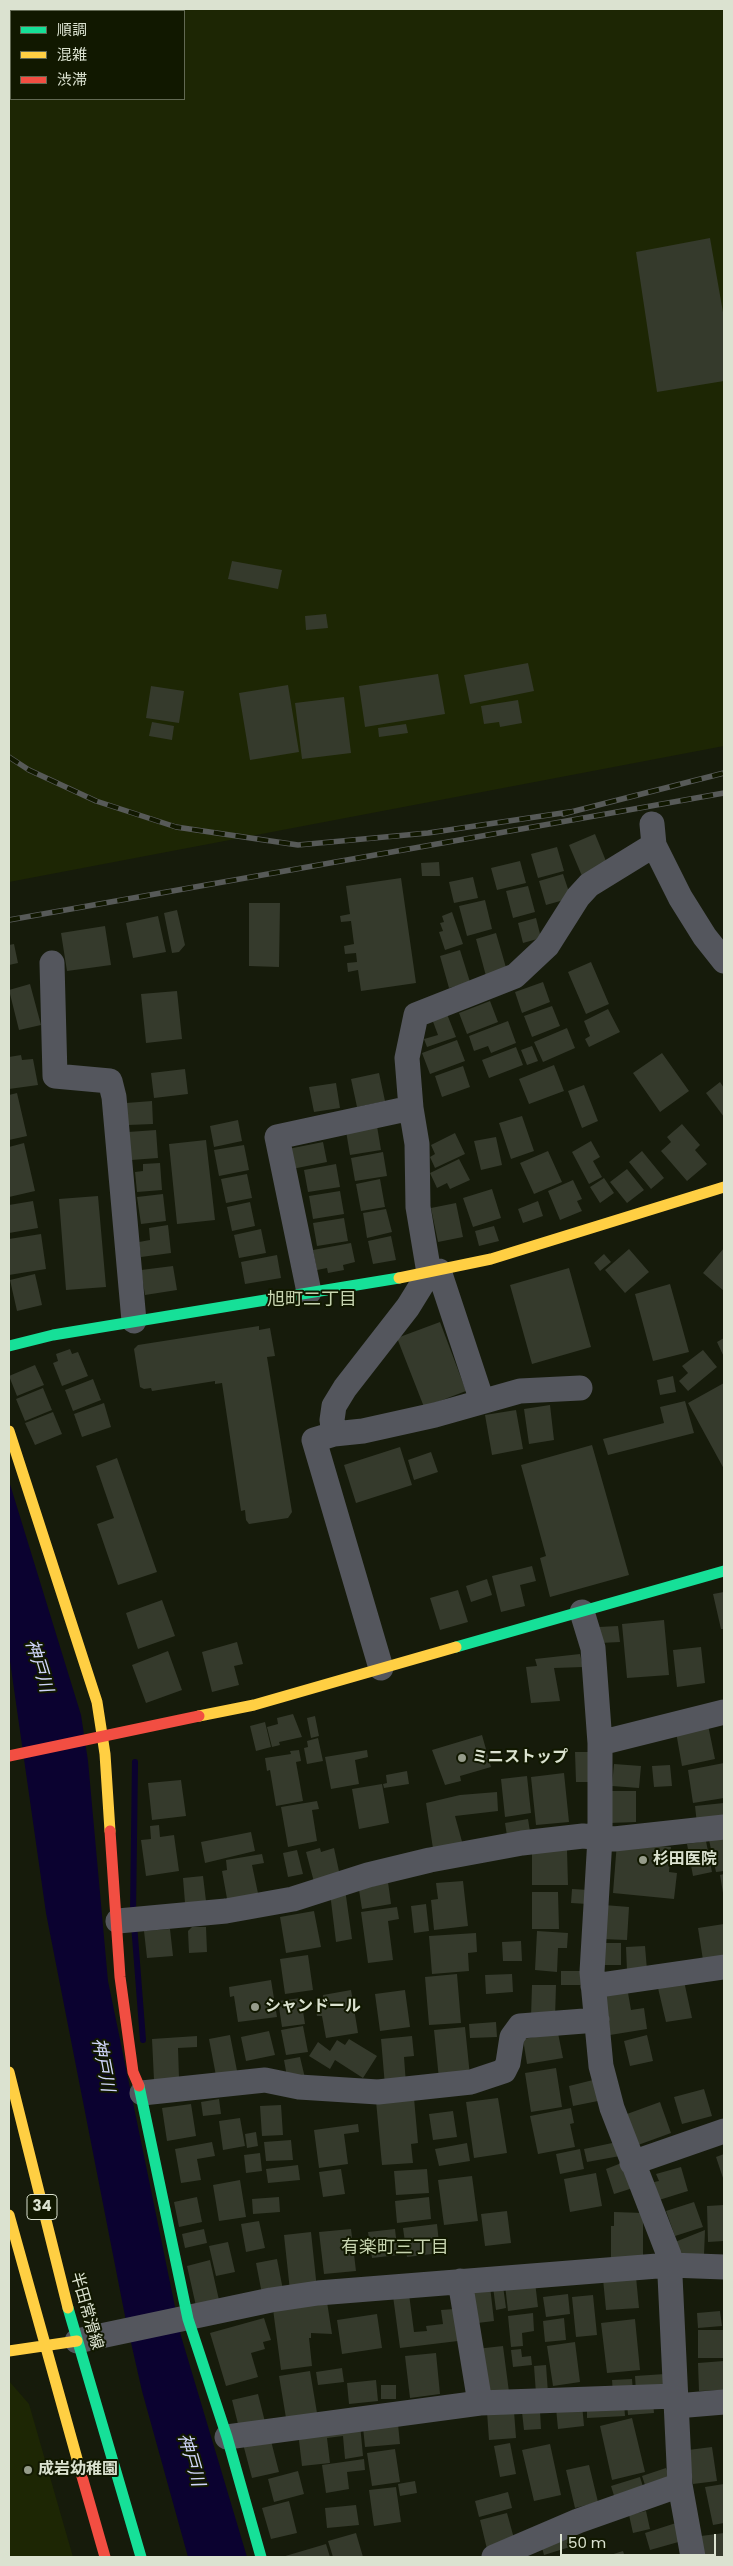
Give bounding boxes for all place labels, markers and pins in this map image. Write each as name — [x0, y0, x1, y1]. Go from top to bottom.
place label: ミニストップ — [472, 1748, 568, 1768]
marker: ミニストップ — [456, 1752, 468, 1764]
place label: 杉田医院 — [653, 1850, 717, 1870]
marker: 杉田医院 — [637, 1854, 649, 1866]
place label: シャンドール — [265, 1997, 361, 2017]
marker: シャンドール — [249, 2001, 261, 2013]
place label: 成岩幼稚園 — [38, 2460, 118, 2480]
marker: 成岩幼稚園 — [22, 2464, 34, 2476]

